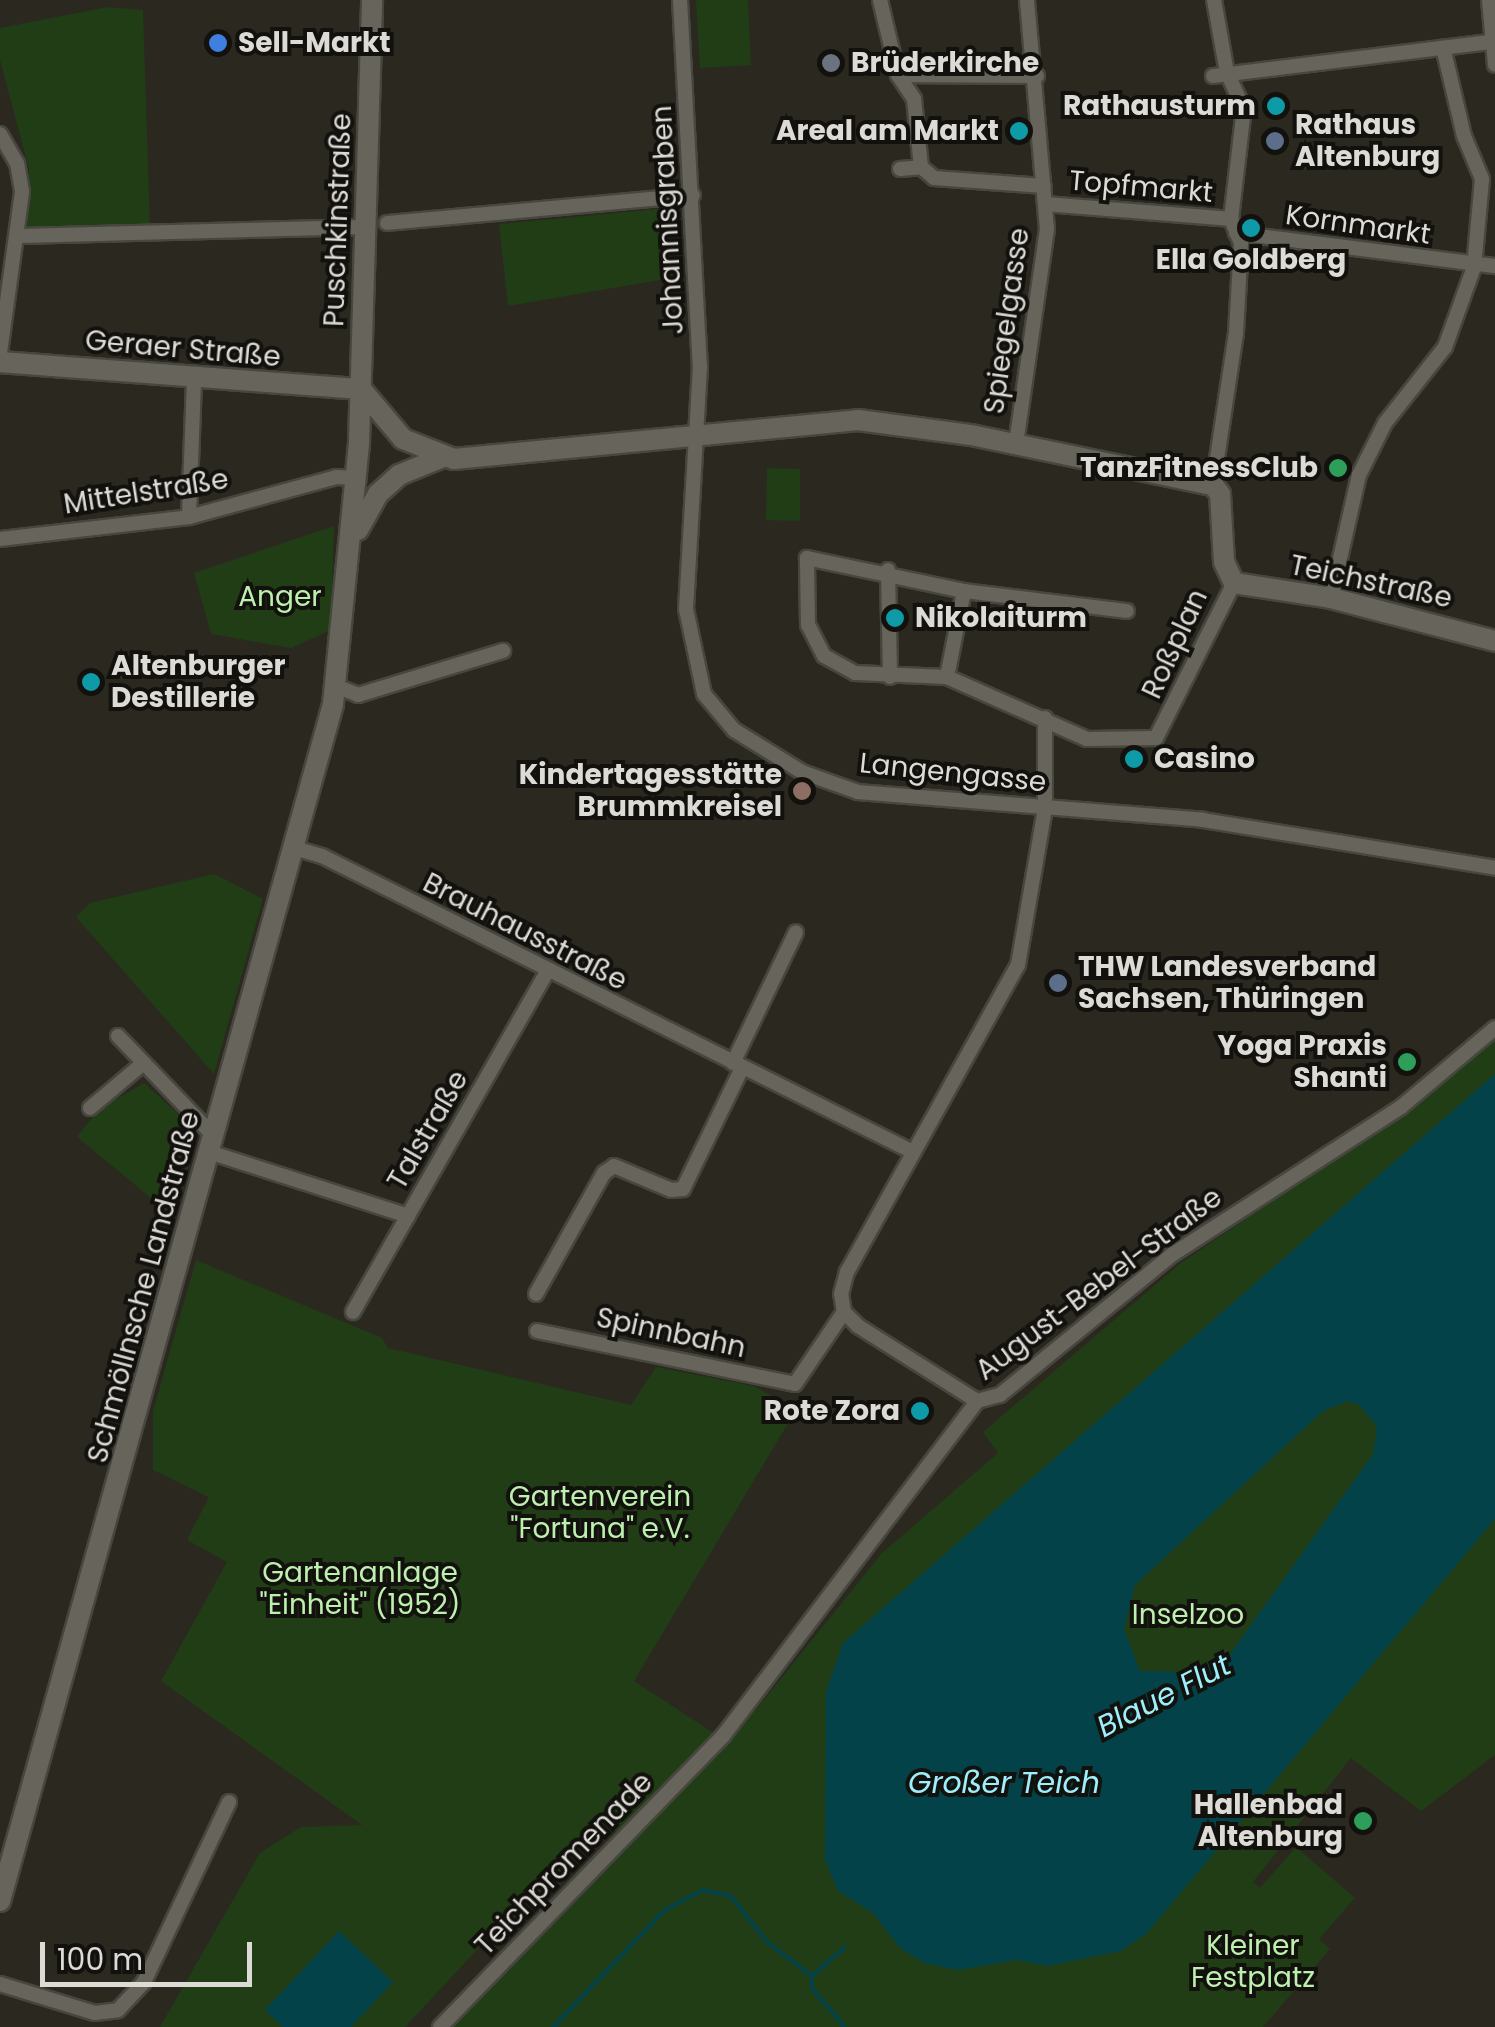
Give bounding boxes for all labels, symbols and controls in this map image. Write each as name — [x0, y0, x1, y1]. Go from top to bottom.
place label: Sell-Markt — [238, 26, 391, 60]
marker: Sell-Markt — [207, 32, 229, 54]
place label: Brüderkirche — [851, 46, 1039, 80]
marker: Brüderkirche — [820, 52, 842, 74]
place label: Rathausturm — [1063, 89, 1256, 123]
marker: Rathausturm — [1265, 95, 1287, 117]
street label: Johannisgraben — [645, 105, 691, 335]
place label: Rathaus Altenburg — [1295, 108, 1440, 174]
street label: Puschkinstraße — [317, 113, 359, 327]
place label: Areal am Markt — [776, 114, 999, 148]
marker: Areal am Markt — [1008, 120, 1030, 142]
marker: Rathaus Altenburg — [1264, 130, 1286, 152]
street label: Topfmarkt — [1068, 164, 1214, 210]
street label: Kornmarkt — [1283, 198, 1433, 252]
marker: Ella Goldberg — [1240, 217, 1262, 239]
street label: Spiegelgasse — [977, 226, 1037, 416]
place label: Ella Goldberg — [1156, 243, 1346, 277]
street label: Geraer Straße — [84, 324, 282, 374]
place label: TanzFitnessClub — [1080, 451, 1318, 485]
marker: TanzFitnessClub — [1327, 457, 1349, 479]
street label: Mittelstraße — [61, 462, 231, 522]
street label: Teichstraße — [1287, 548, 1455, 616]
park label: Anger — [238, 580, 322, 614]
street label: Roßplan — [1135, 584, 1215, 704]
place label: Nikolaiturm — [915, 601, 1087, 635]
marker: Nikolaiturm — [884, 607, 906, 629]
place label: Altenburger Destillerie — [111, 649, 285, 715]
marker: Altenburger Destillerie — [80, 671, 102, 693]
place label: Casino — [1154, 742, 1255, 776]
street label: Langengasse — [858, 746, 1048, 800]
marker: Casino — [1123, 748, 1145, 770]
place label: Kindertagesstätte Brummkreisel — [519, 758, 782, 824]
marker: Kindertagesstätte Brummkreisel — [791, 780, 813, 802]
street label: Brauhausstraße — [417, 866, 633, 998]
place label: THW Landesverband Sachsen, Thüringen — [1078, 950, 1376, 1016]
marker: THW Landesverband Sachsen, Thüringen — [1047, 972, 1069, 994]
place label: Yoga Praxis Shanti — [1218, 1029, 1387, 1095]
marker: Yoga Praxis Shanti — [1396, 1051, 1418, 1073]
street label: Talstraße — [381, 1065, 475, 1195]
street label: Schmöllnsche Landstraße — [81, 1108, 207, 1466]
street label: August-Bebel-Straße — [969, 1180, 1229, 1388]
street label: Spinnbahn — [593, 1301, 749, 1365]
place label: Rote Zora — [764, 1394, 900, 1428]
marker: Rote Zora — [909, 1400, 931, 1422]
park label: Gartenverein "Fortuna" e.V. — [509, 1480, 691, 1546]
park label: Gartenanlage "Einheit" (1952) — [259, 1556, 461, 1622]
park label: Inselzoo — [1132, 1598, 1244, 1632]
water label: Blaue Flut — [1091, 1647, 1237, 1745]
water label: Großer Teich — [908, 1765, 1100, 1801]
street label: Teichpromenade — [468, 1766, 660, 1962]
place label: Hallenbad Altenburg — [1194, 1788, 1343, 1854]
marker: Hallenbad Altenburg — [1352, 1810, 1374, 1832]
scale bar — [45, 1922, 258, 1984]
park label: Kleiner Festplatz — [1191, 1929, 1315, 1995]
text: 100 m — [57, 1938, 143, 1981]

